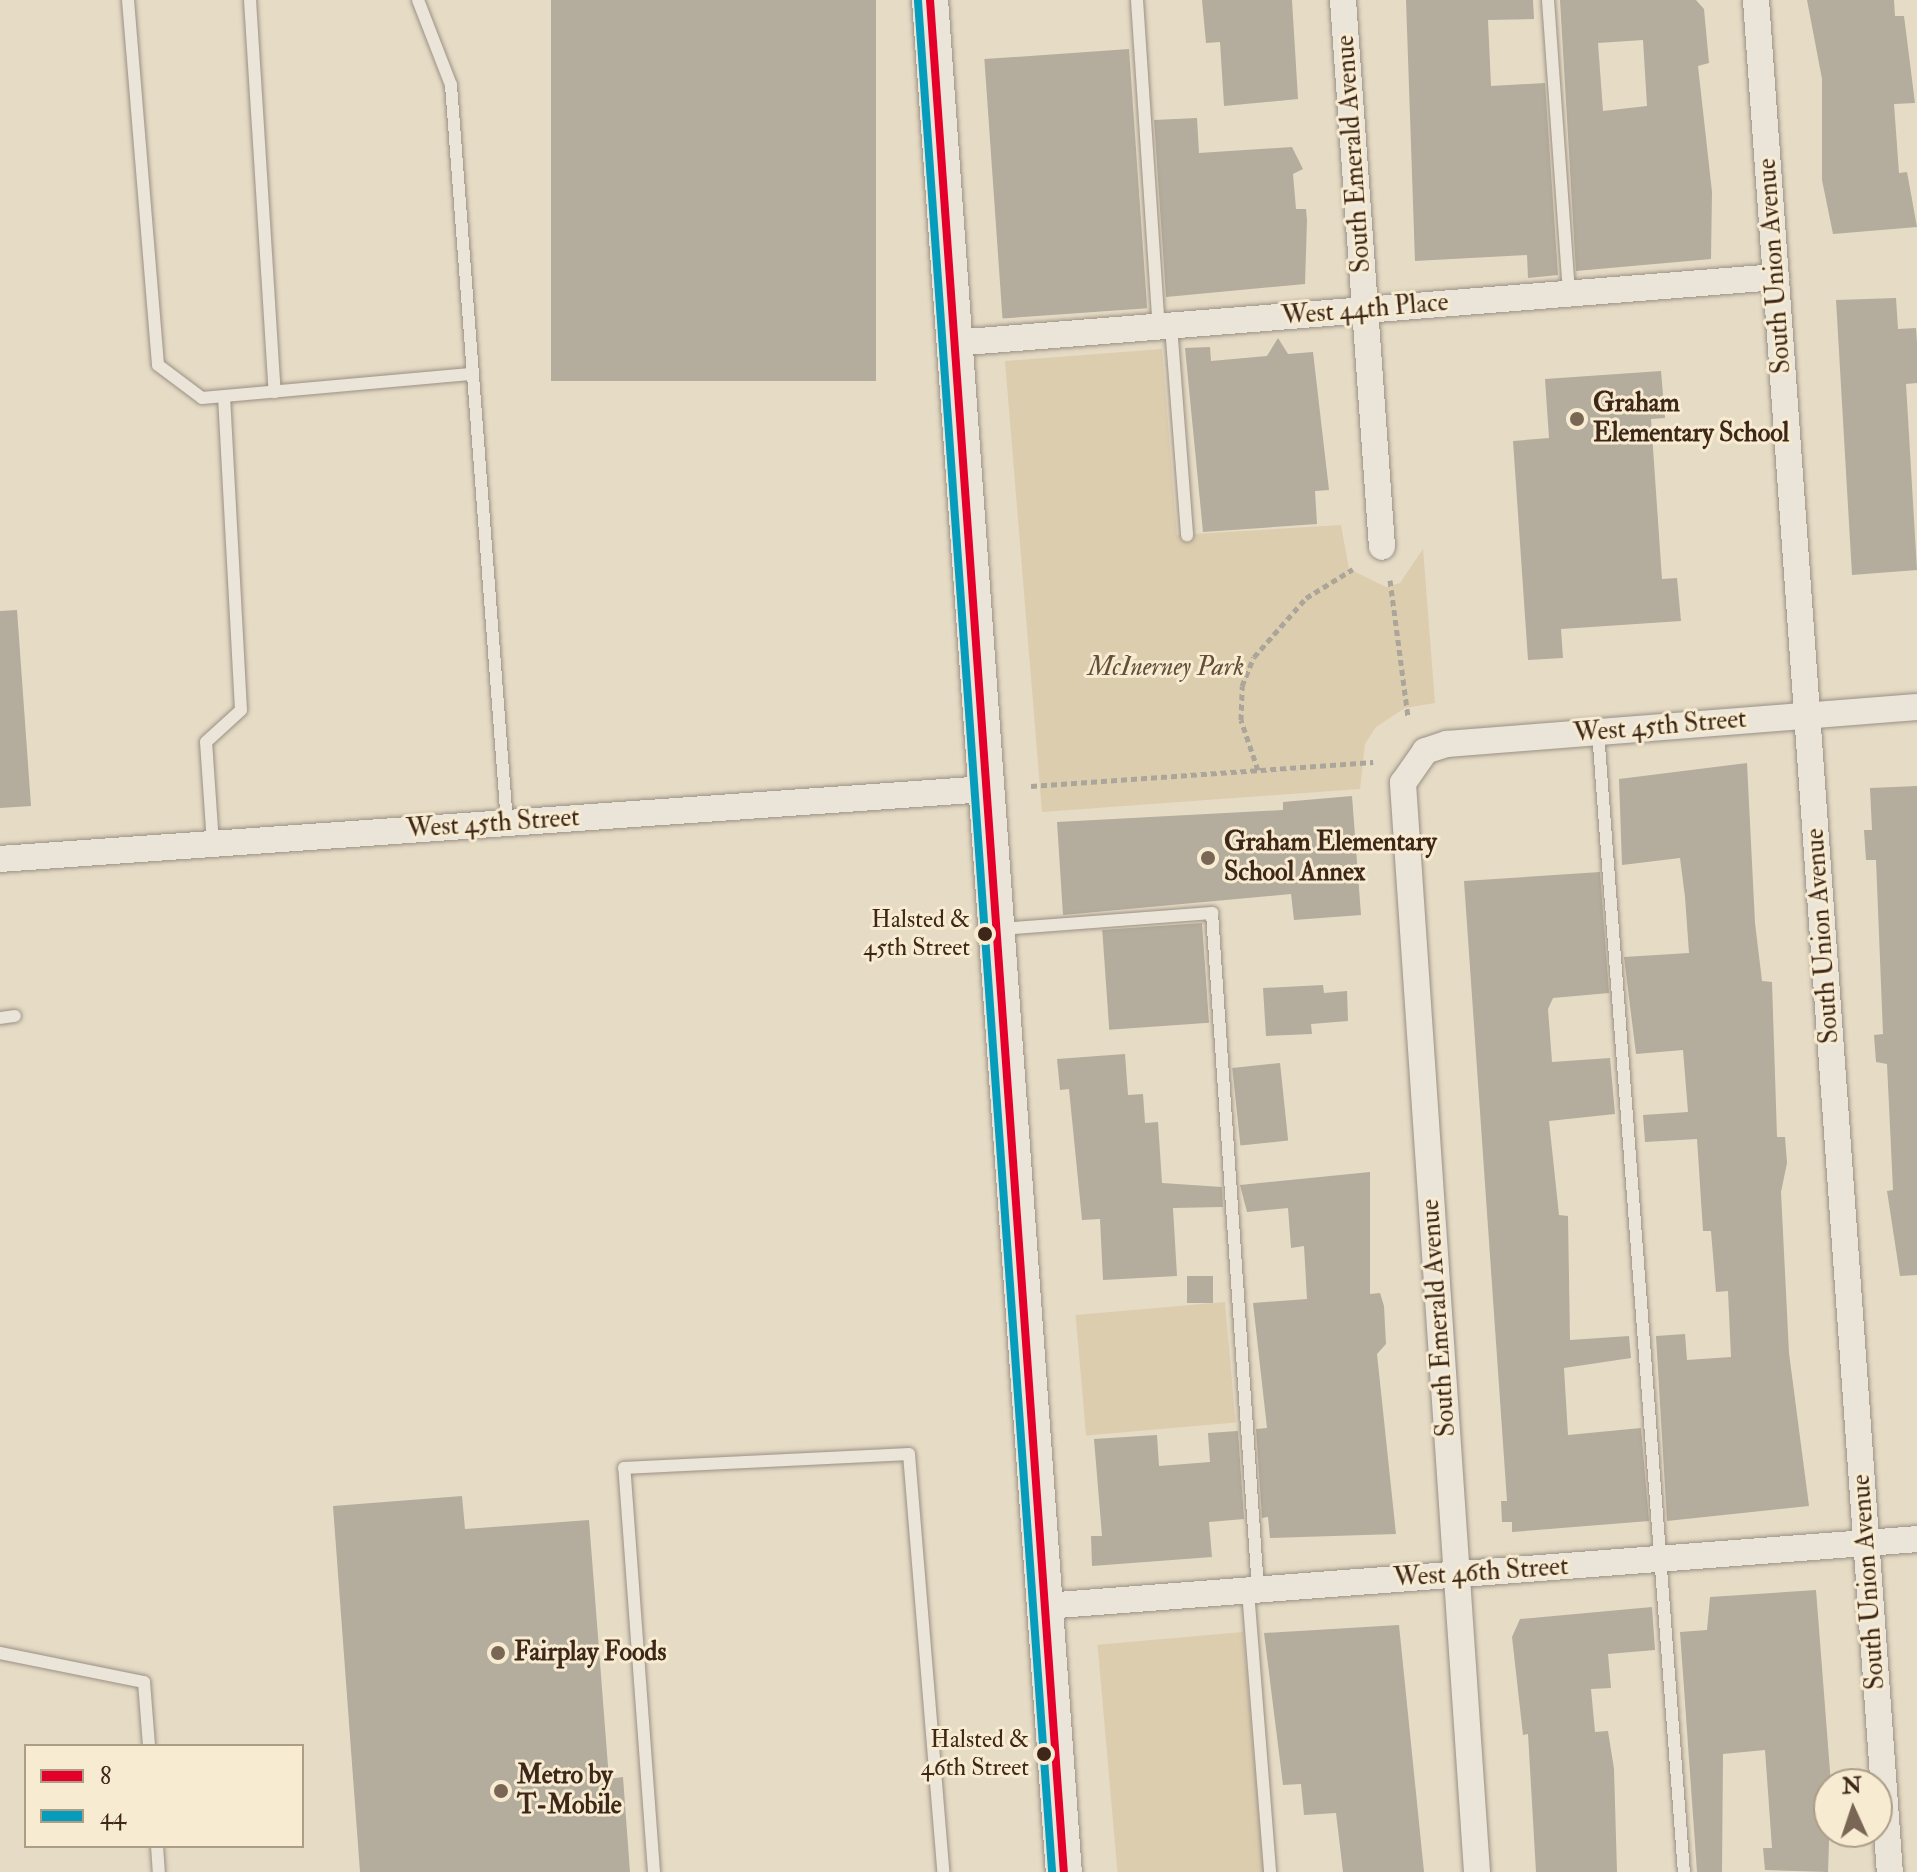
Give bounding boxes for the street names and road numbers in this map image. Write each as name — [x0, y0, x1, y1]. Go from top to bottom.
street label: South Emerald Avenue — [1330, 34, 1378, 274]
street label: South Union Avenue — [1752, 157, 1798, 375]
street label: West 44th Place — [1280, 287, 1450, 333]
street label: West 45th Street — [1572, 704, 1748, 750]
street label: West 45th Street — [405, 802, 581, 846]
street label: South Union Avenue — [1800, 827, 1846, 1045]
street label: South Emerald Avenue — [1415, 1198, 1463, 1438]
street label: South Union Avenue — [1846, 1473, 1892, 1691]
street label: West 46th Street — [1393, 1551, 1569, 1595]

